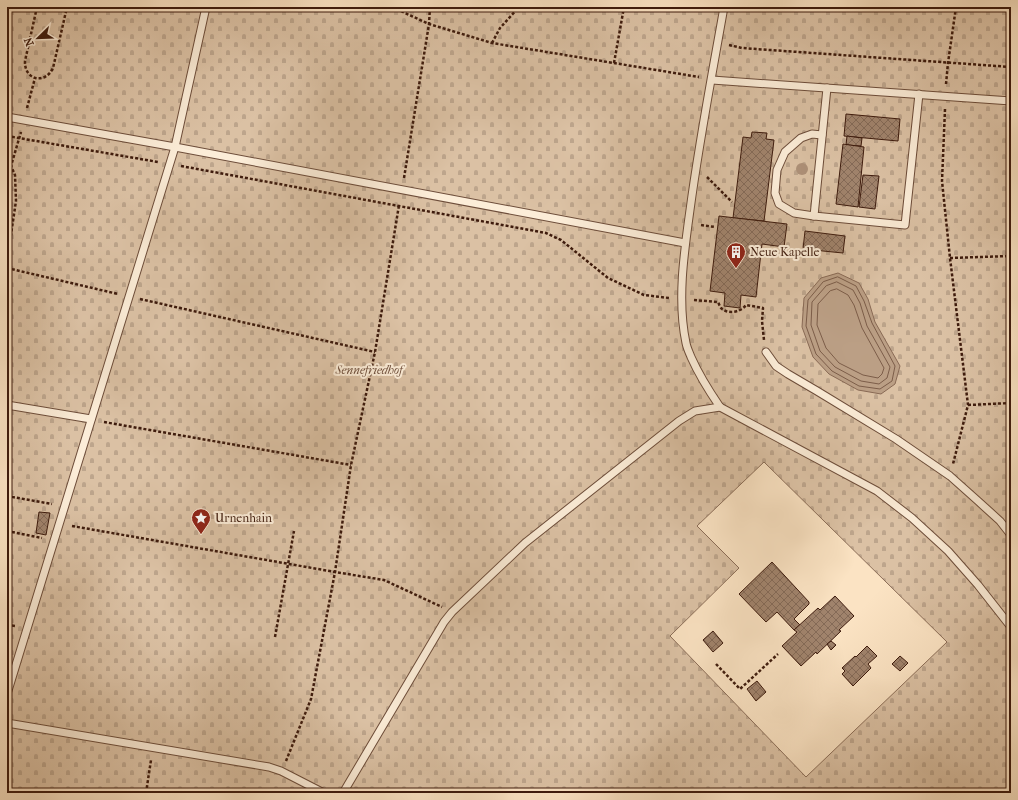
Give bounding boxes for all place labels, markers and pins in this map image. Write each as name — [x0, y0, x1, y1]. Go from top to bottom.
building icon: Neue Kapelle — [725, 241, 747, 269]
place label: Neue Kapelle — [750, 245, 819, 259]
place icon: Urnenhain — [190, 507, 212, 535]
place label: Urnenhain — [215, 511, 272, 525]

